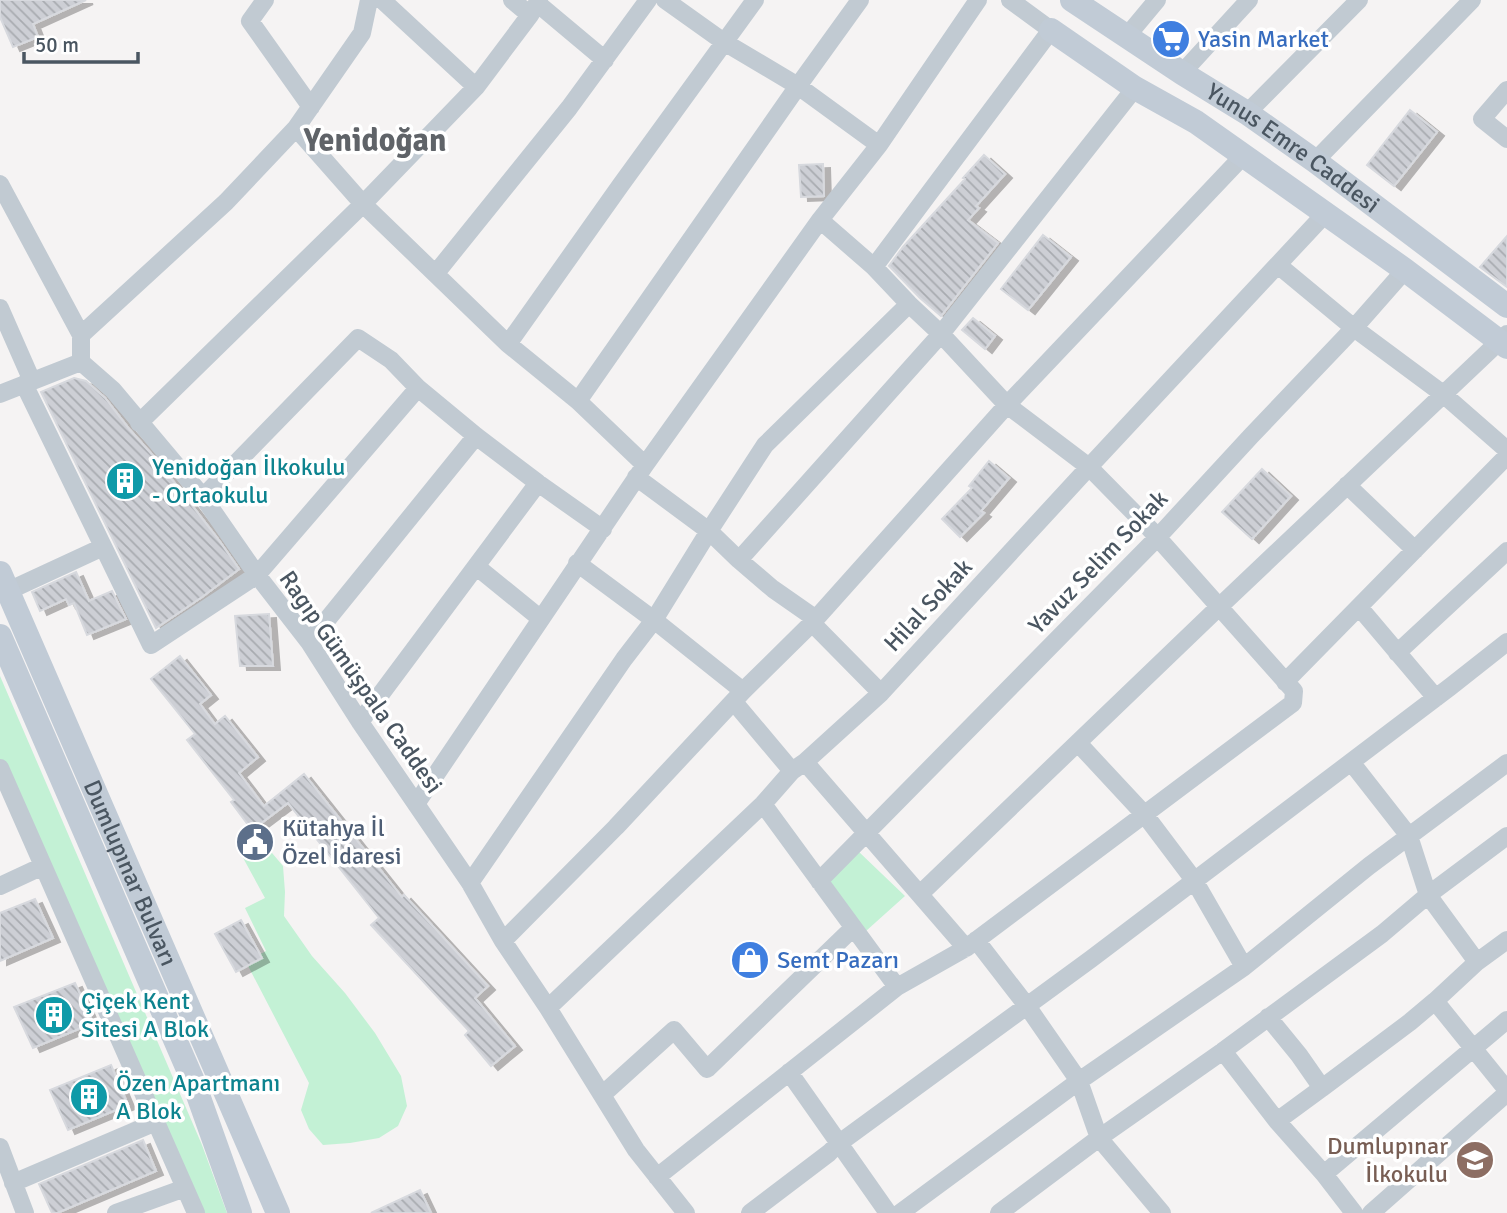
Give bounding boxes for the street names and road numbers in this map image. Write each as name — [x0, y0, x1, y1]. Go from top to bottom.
street label: Yunus Emre Caddesi — [1201, 77, 1386, 220]
street label: Yavuz Selim Sokak — [1022, 484, 1174, 640]
street label: Hilal Sokak — [877, 552, 979, 658]
street label: Ragıp Gümüşpala Caddesi — [273, 565, 449, 799]
street label: Dumlupınar Bulvarı — [77, 775, 184, 970]

